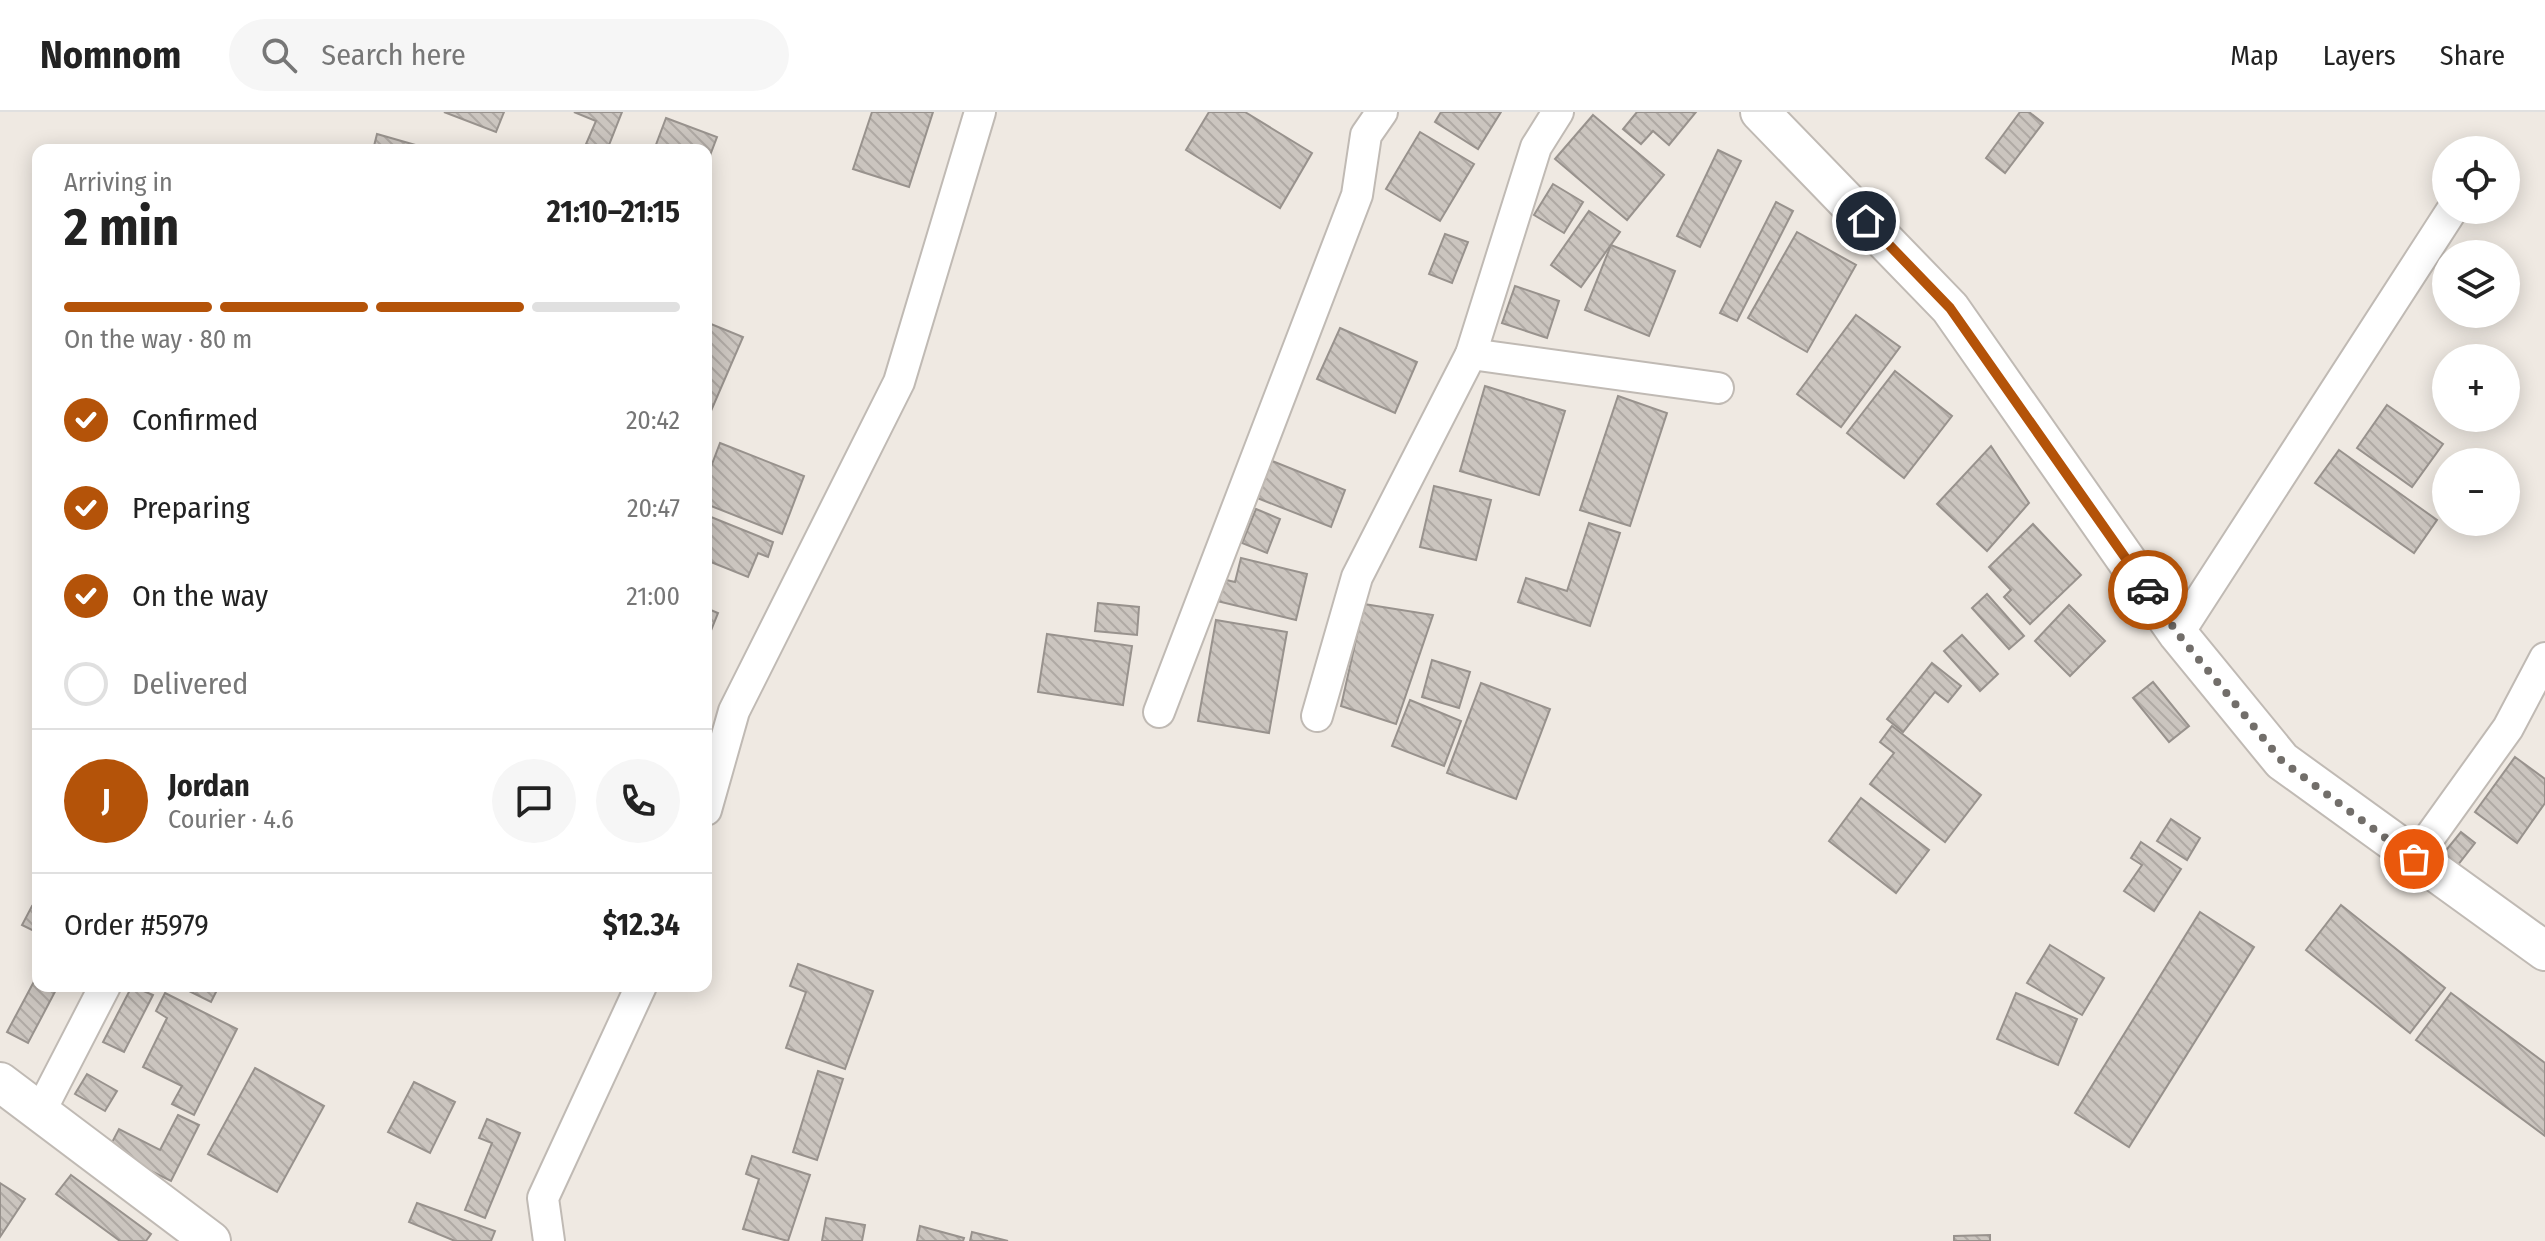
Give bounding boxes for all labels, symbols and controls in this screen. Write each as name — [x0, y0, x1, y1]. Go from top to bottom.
search box — [229, 19, 789, 91]
text: Nomnom — [40, 32, 181, 78]
icon: search — [257, 33, 301, 77]
text: Search here — [321, 37, 466, 73]
text: Map — [2230, 39, 2279, 72]
text: Layers — [2323, 39, 2396, 72]
text: Share — [2440, 39, 2505, 72]
map controls — [2432, 136, 2520, 536]
button: locate — [2432, 136, 2520, 224]
text: Arriving in — [64, 167, 173, 198]
pin — [1832, 187, 1900, 255]
text: 21:10–21:15 — [547, 194, 680, 230]
text: 2 min — [64, 196, 179, 259]
icon: home — [1844, 199, 1888, 243]
button: layers — [2432, 240, 2520, 328]
text: On the way · 80 m — [64, 324, 252, 355]
button: + — [2432, 344, 2520, 432]
icon: check — [64, 398, 108, 442]
text: Confirmed — [132, 402, 258, 438]
text: 20:42 — [626, 405, 680, 436]
button: − — [2432, 448, 2520, 536]
icon: check — [64, 486, 108, 530]
text: Preparing — [132, 490, 250, 526]
text: 20:47 — [627, 493, 680, 524]
courier — [2108, 550, 2188, 630]
icon: car — [2126, 568, 2170, 612]
icon: check — [64, 574, 108, 618]
text: On the way — [132, 578, 268, 614]
text: 21:00 — [626, 581, 680, 612]
text: Delivered — [132, 666, 248, 702]
button: chat — [492, 759, 576, 843]
button: phone — [596, 759, 680, 843]
text: Jordan — [168, 768, 250, 804]
text: J — [102, 783, 110, 819]
text: Courier · 4.6 — [168, 804, 294, 835]
pin — [2380, 825, 2448, 893]
icon: bag — [2392, 837, 2436, 881]
text: Order #5979 — [64, 907, 209, 943]
text: $12.34 — [603, 907, 680, 943]

